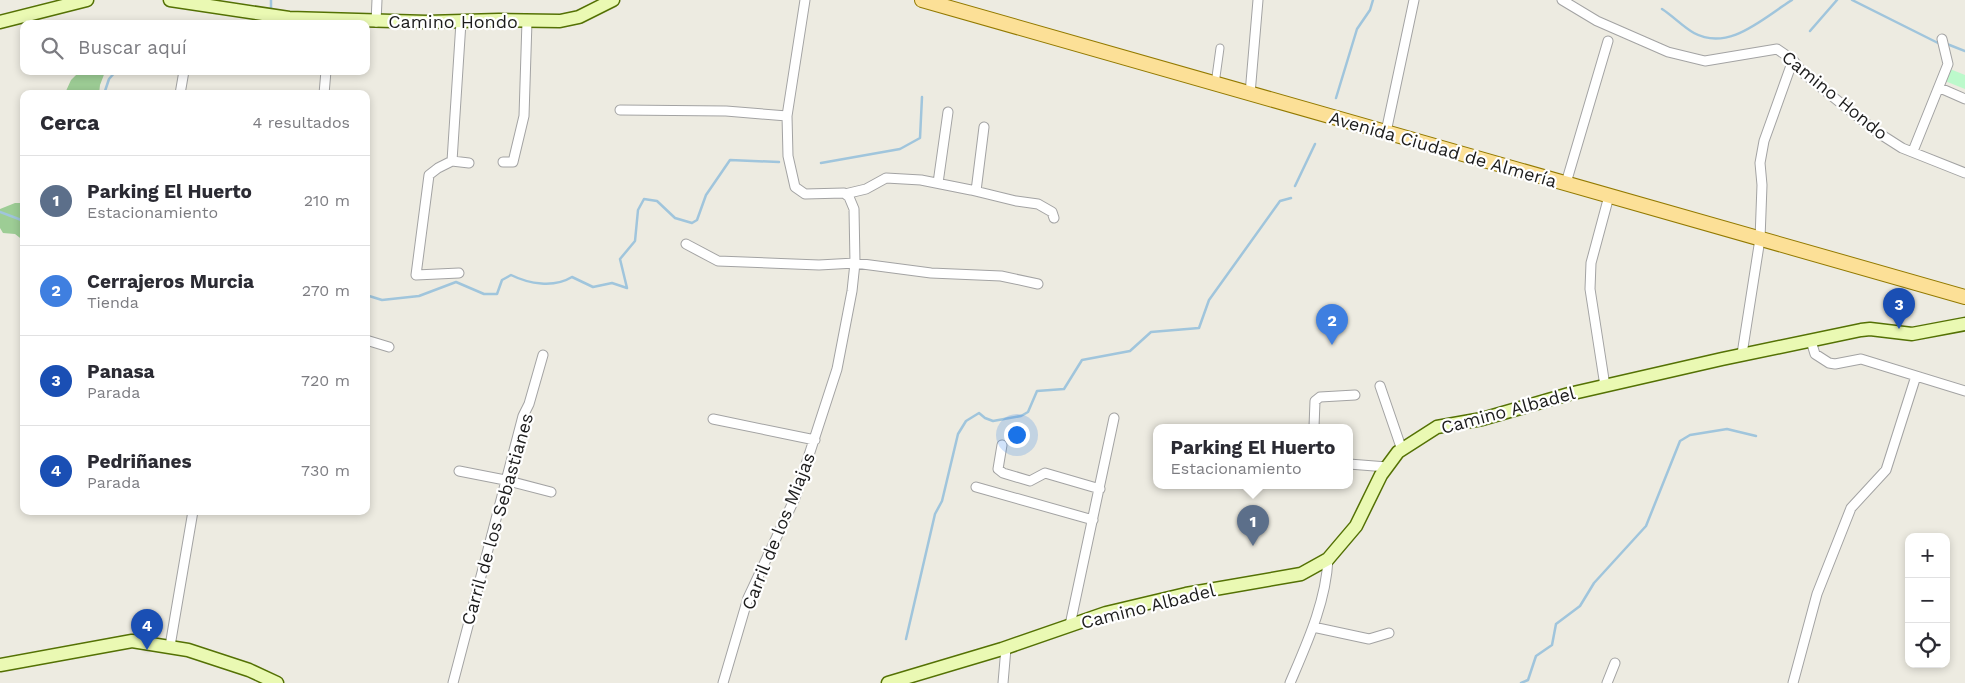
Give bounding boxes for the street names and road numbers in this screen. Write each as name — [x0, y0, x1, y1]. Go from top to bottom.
street label: Camino Hondo — [388, 11, 518, 32]
street label: Camino Hondo — [1778, 46, 1892, 144]
street label: Avenida Ciudad de Almería — [1327, 106, 1559, 192]
street label: Camino Albadel — [1439, 382, 1578, 438]
street label: Carril de los Sebastianes — [457, 411, 537, 627]
street label: Carril de los Miajas — [737, 449, 819, 613]
street label: Camino Albadel — [1079, 579, 1218, 633]

